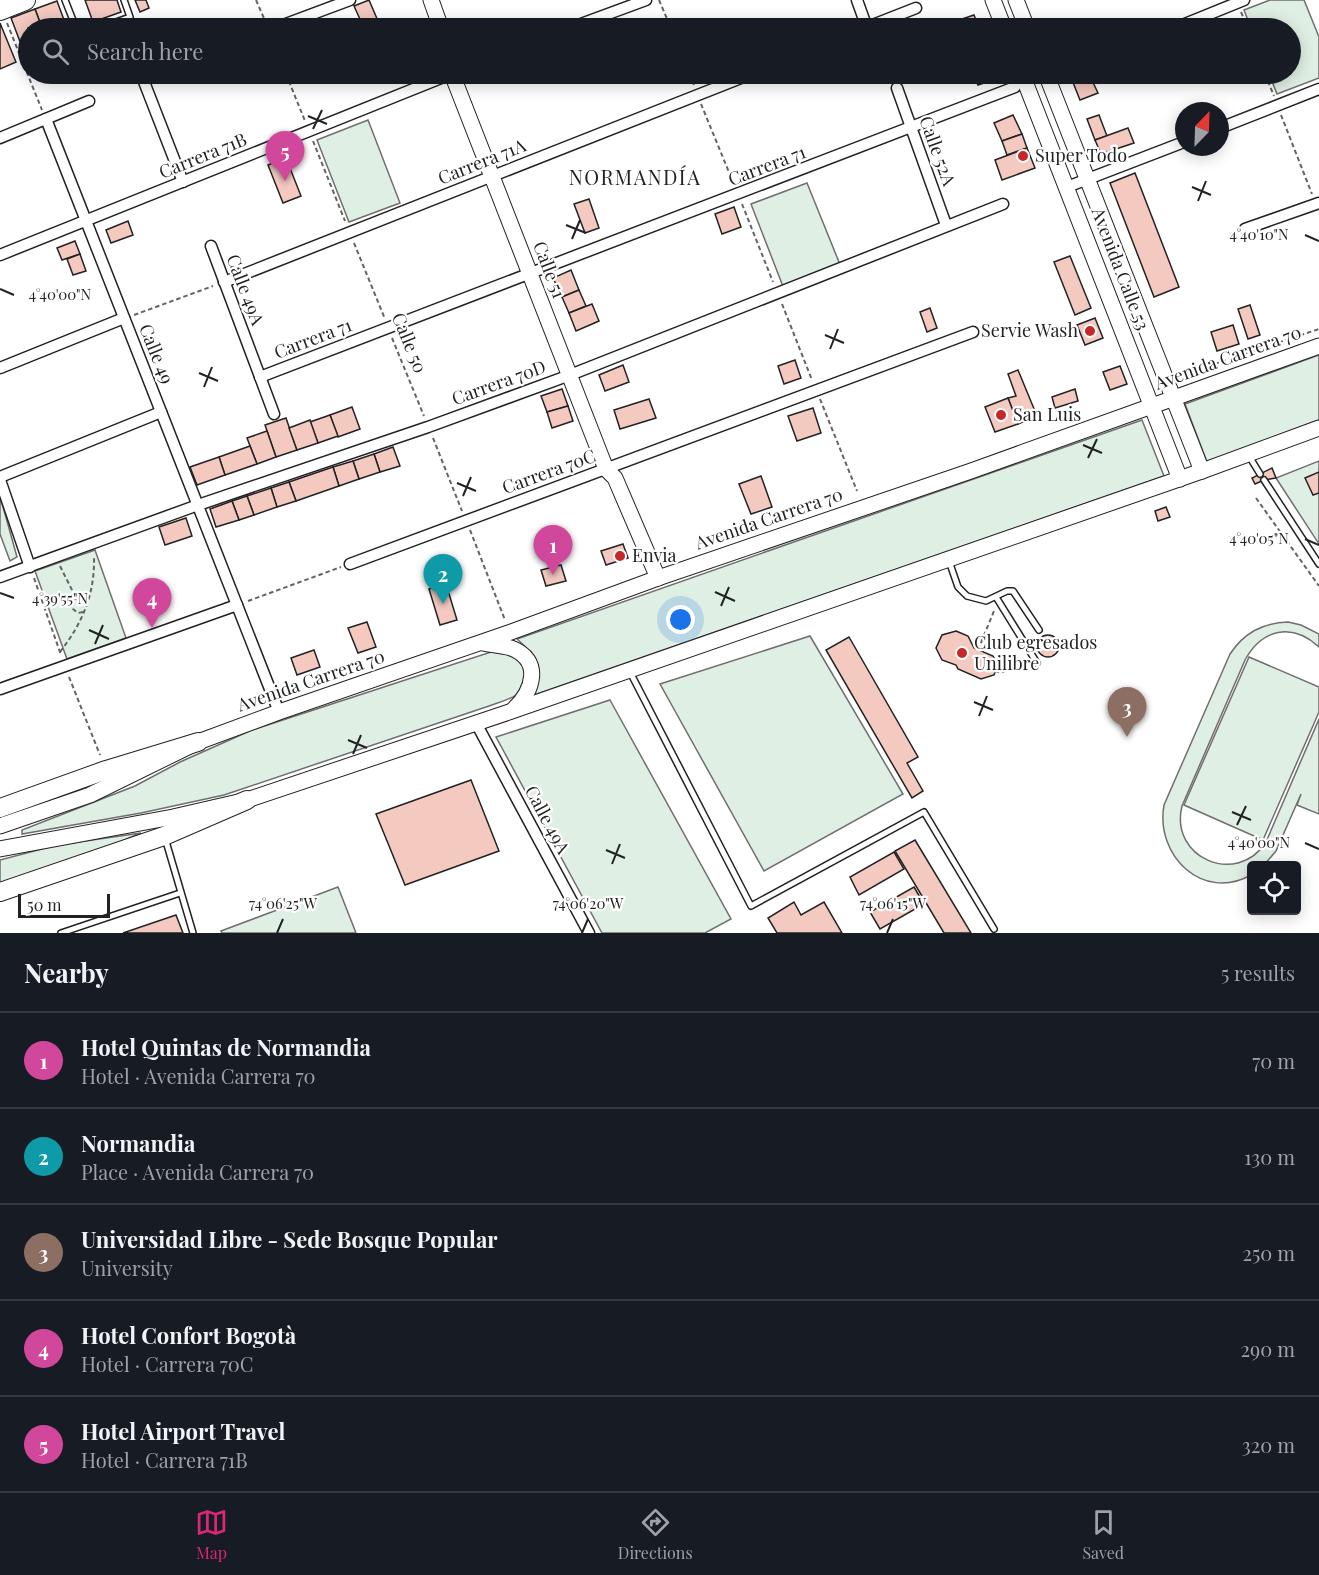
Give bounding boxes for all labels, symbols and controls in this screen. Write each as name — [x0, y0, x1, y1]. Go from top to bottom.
search box — [18, 18, 1301, 84]
icon: search — [39, 35, 72, 68]
text: Search here — [87, 36, 203, 66]
north arrow — [1175, 102, 1229, 156]
street label: Calle 52A — [914, 112, 962, 189]
street label: Carrera 71B — [155, 127, 250, 184]
pin: 5 — [266, 132, 304, 181]
street label: Carrera 71A — [434, 132, 530, 190]
street label: Carrera 71 — [724, 139, 809, 191]
place label: Super Todo — [1035, 143, 1127, 167]
marker: Super Todo — [1016, 149, 1030, 163]
district label: NORMANDÍA — [569, 163, 701, 190]
street label: Avenida Calle 53 — [1086, 203, 1155, 333]
text: 4°40'10"N — [1229, 224, 1289, 244]
street label: Calle 51 — [528, 238, 572, 302]
street label: Calle 49A — [221, 251, 271, 329]
text: 4°40'00"N — [29, 284, 92, 304]
street label: Calle 50 — [387, 309, 433, 376]
street label: Carrera 71 — [270, 312, 355, 364]
place label: Servie Wash — [981, 318, 1078, 342]
street label: Avenida Carrera 70 — [1150, 319, 1304, 395]
street label: Calle 49 — [134, 320, 180, 387]
marker: Servie Wash — [1083, 324, 1097, 338]
street label: Carrera 70D — [448, 354, 549, 410]
place label: San Luis — [1013, 402, 1081, 426]
marker: San Luis — [994, 408, 1008, 422]
street label: Carrera 70C — [499, 443, 599, 499]
street label: Avenida Carrera 70 — [691, 482, 846, 555]
pin: 1 — [534, 526, 572, 575]
text: 4°40'05"N — [1229, 528, 1289, 548]
place label: Envia — [632, 543, 677, 567]
marker: Envia — [613, 549, 627, 563]
pin: 2 — [424, 554, 462, 604]
pin: 4 — [132, 578, 172, 628]
text: 4°39'55"N — [32, 588, 88, 608]
your location — [666, 605, 695, 634]
place label: Club egresados Unilibre — [974, 630, 1097, 675]
street label: Avenida Carrera 70 — [233, 644, 388, 717]
marker: Club egresados Unilibre — [955, 646, 969, 660]
pin: 3 — [1108, 688, 1146, 737]
street label: Calle 49A — [520, 781, 576, 858]
text: 4°40'00"N — [1228, 832, 1291, 852]
map controls — [1247, 861, 1301, 915]
button: locate — [1247, 861, 1301, 915]
scale bar — [18, 891, 110, 918]
text: 74°06'25"W — [249, 893, 317, 913]
text: 74°06'20"W — [553, 893, 624, 913]
text: 74°06'15"W — [860, 893, 926, 913]
text: 50 m — [27, 894, 61, 915]
text: Nearby — [24, 955, 109, 990]
text: 5 results — [1221, 959, 1295, 986]
text: Hotel Quintas de Normandia — [81, 1032, 371, 1062]
text: 1 — [40, 1047, 47, 1074]
text: 70 m — [1252, 1047, 1295, 1074]
text: Hotel · Avenida Carrera 70 — [81, 1062, 316, 1089]
text: Normandia — [81, 1128, 195, 1158]
text: 2 — [38, 1143, 49, 1170]
text: 130 m — [1244, 1143, 1295, 1170]
text: Place · Avenida Carrera 70 — [81, 1158, 314, 1185]
text: Universidad Libre - Sede Bosque Popular — [81, 1224, 498, 1254]
text: 3 — [39, 1239, 48, 1266]
text: 250 m — [1242, 1239, 1295, 1266]
text: University — [81, 1254, 173, 1281]
text: Hotel Confort Bogotà — [81, 1320, 296, 1350]
text: 4 — [38, 1335, 49, 1362]
text: 290 m — [1241, 1335, 1295, 1362]
text: Hotel · Carrera 70C — [81, 1350, 254, 1377]
text: Hotel Airport Travel — [81, 1416, 285, 1446]
text: 5 — [39, 1431, 48, 1458]
text: 320 m — [1242, 1431, 1295, 1458]
text: Hotel · Carrera 71B — [81, 1446, 248, 1473]
tab: Map — [195, 1506, 228, 1563]
tab: Directions — [618, 1506, 693, 1563]
tab: Saved — [1082, 1506, 1124, 1563]

